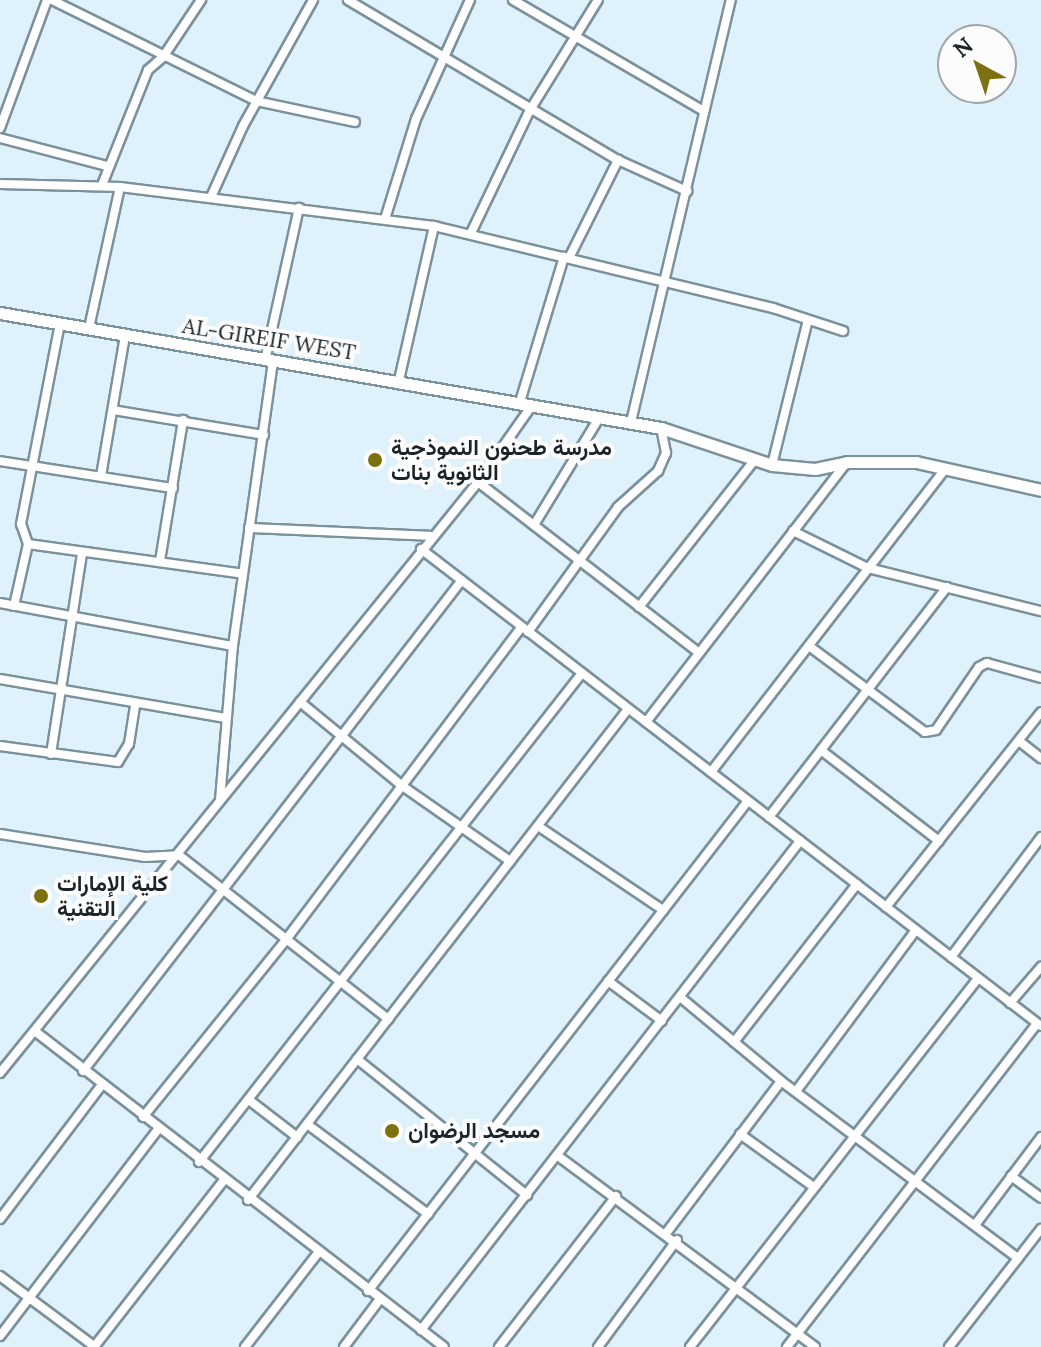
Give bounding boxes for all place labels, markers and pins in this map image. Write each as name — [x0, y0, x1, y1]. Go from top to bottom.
place label: مدرسة طحنون النموذجية الثانوية بنات — [391, 434, 612, 486]
marker: مدرسة طحنون النموذجية الثانوية بنات — [366, 451, 384, 469]
place label: كلية الإمارات التقنية — [57, 870, 168, 922]
marker: كلية الإمارات التقنية — [32, 887, 50, 905]
place label: مسجد الرضوان — [408, 1118, 540, 1144]
marker: مسجد الرضوان — [383, 1122, 401, 1140]

